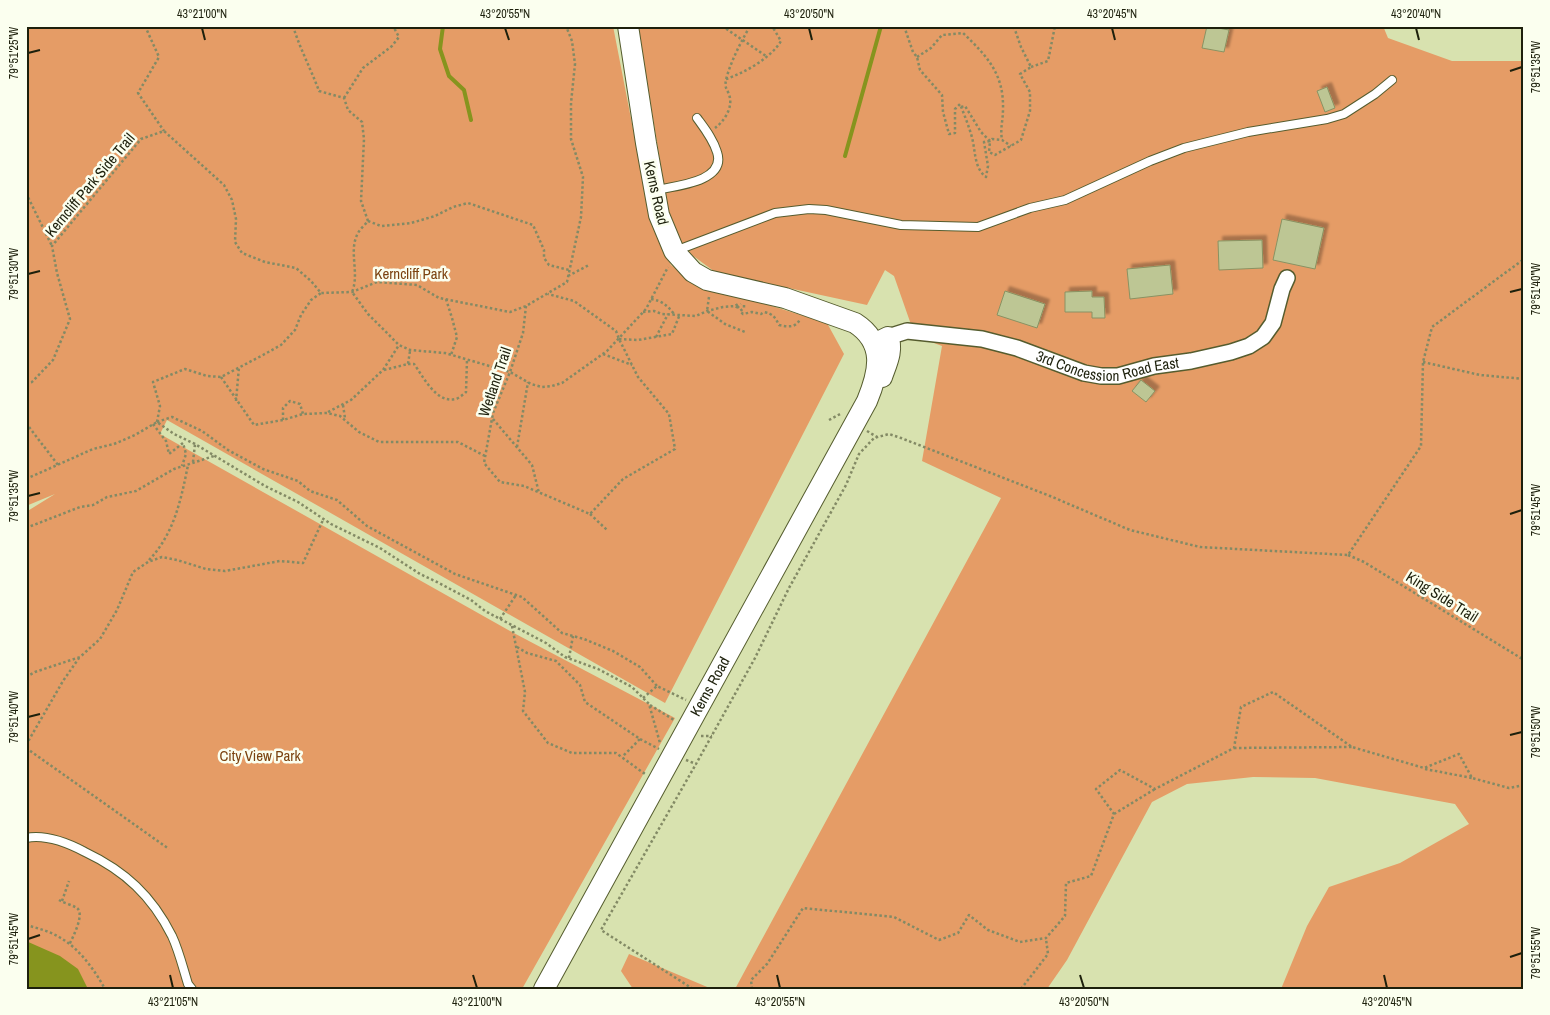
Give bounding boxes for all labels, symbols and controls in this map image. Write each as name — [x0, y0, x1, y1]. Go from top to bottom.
text: 43°21'00"N — [177, 6, 227, 22]
text: 43°20'55"N — [480, 6, 530, 22]
text: 43°20'50"N — [784, 6, 834, 22]
text: 43°20'45"N — [1087, 6, 1137, 22]
text: 43°20'40"N — [1391, 6, 1441, 22]
text: 79°51'25"W — [6, 26, 22, 79]
text: 79°51'35"W — [1528, 40, 1544, 93]
street label: Kerncliff Park Side Trail — [40, 128, 139, 241]
street label: Kerns Road — [639, 159, 674, 227]
text: 79°51'30"W — [6, 247, 22, 300]
text: 79°51'40"W — [1528, 262, 1544, 315]
park label: Kerncliff Park — [374, 263, 449, 284]
street label: Wetland Trail — [473, 344, 516, 419]
street label: 3rd Concession Road East — [1033, 345, 1181, 386]
text: 79°51'35"W — [6, 469, 22, 522]
text: 79°51'45"W — [1528, 483, 1544, 536]
street label: King Side Trail — [1402, 566, 1482, 627]
street label: Kerns Road — [685, 653, 735, 720]
text: 79°51'40"W — [6, 690, 22, 743]
text: 79°51'50"W — [1528, 705, 1544, 758]
park label: City View Park — [219, 745, 301, 766]
text: 79°51'45"W — [6, 912, 22, 965]
text: 79°51'55"W — [1528, 926, 1544, 979]
text: 43°21'05"N — [148, 994, 198, 1010]
text: 43°21'00"N — [452, 994, 502, 1010]
text: 43°20'55"N — [755, 994, 805, 1010]
text: 43°20'50"N — [1059, 994, 1109, 1010]
text: 43°20'45"N — [1362, 994, 1412, 1010]

